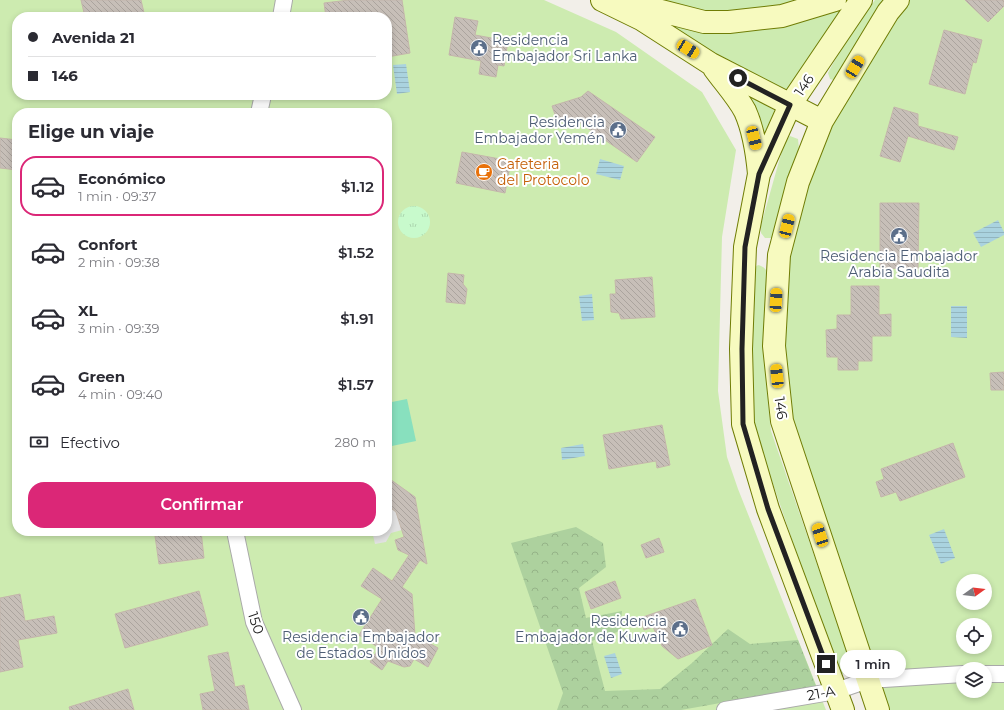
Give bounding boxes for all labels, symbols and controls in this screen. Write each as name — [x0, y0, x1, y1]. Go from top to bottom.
text: Avenida 21 — [52, 28, 135, 47]
place label: Residencia Embajador Sri Lanka — [492, 31, 638, 65]
public building icon: Residencia Embajador Sri Lanka — [469, 38, 489, 58]
car — [675, 38, 701, 60]
car — [844, 54, 866, 80]
text: 146 — [52, 66, 78, 85]
route start — [729, 69, 747, 87]
street label: 146 — [790, 70, 818, 100]
place label: Residencia Embajador Yemén — [474, 113, 605, 147]
public building icon: Residencia Embajador Yemén — [608, 120, 628, 140]
text: Elige un viaje — [28, 121, 154, 143]
car — [745, 125, 763, 151]
place label: Cafeteria del Protocolo — [497, 155, 590, 189]
cafe icon: Cafeteria del Protocolo — [474, 162, 494, 182]
icon: car — [30, 168, 66, 204]
text: Económico — [78, 169, 166, 188]
text: $1.12 — [341, 177, 374, 196]
text: 1 min · 09:37 — [78, 188, 156, 204]
car — [778, 213, 796, 239]
public building icon: Residencia Embajador Arabia Saudita — [889, 226, 909, 246]
icon: car — [30, 234, 66, 270]
text: Confort — [78, 235, 138, 254]
text: $1.52 — [338, 243, 374, 262]
place label: Residencia Embajador Arabia Saudita — [820, 247, 978, 281]
text: 2 min · 09:38 — [78, 254, 160, 270]
car — [769, 288, 783, 312]
icon: car — [30, 300, 66, 336]
text: XL — [78, 301, 97, 320]
text: $1.91 — [340, 309, 374, 328]
text: 3 min · 09:39 — [78, 320, 159, 336]
car — [770, 363, 784, 389]
icon: car — [30, 366, 66, 402]
text: Green — [78, 367, 125, 386]
text: $1.57 — [338, 375, 374, 394]
text: 4 min · 09:40 — [78, 386, 163, 402]
street label: 146 — [770, 395, 792, 421]
icon: cash — [28, 431, 50, 453]
text: Efectivo — [60, 433, 120, 452]
text: 280 m — [335, 434, 376, 450]
button: Confirmar — [28, 482, 376, 528]
car — [811, 522, 829, 548]
north arrow — [956, 574, 992, 610]
map controls — [956, 574, 992, 698]
public building icon: Residencia Embajador de Estados Unidos — [351, 607, 371, 627]
street label: 150 — [244, 610, 268, 636]
place label: Residencia Embajador de Kuwait — [515, 612, 667, 646]
button: locate — [956, 618, 992, 654]
public building icon: Residencia Embajador de Kuwait — [670, 619, 690, 639]
place label: Residencia Embajador de Estados Unidos — [282, 628, 440, 662]
callout: 1 min — [840, 650, 906, 678]
route end — [817, 655, 835, 673]
text: 1 min — [856, 656, 890, 672]
button: layers — [956, 662, 992, 698]
street label: 21-A — [805, 681, 837, 705]

